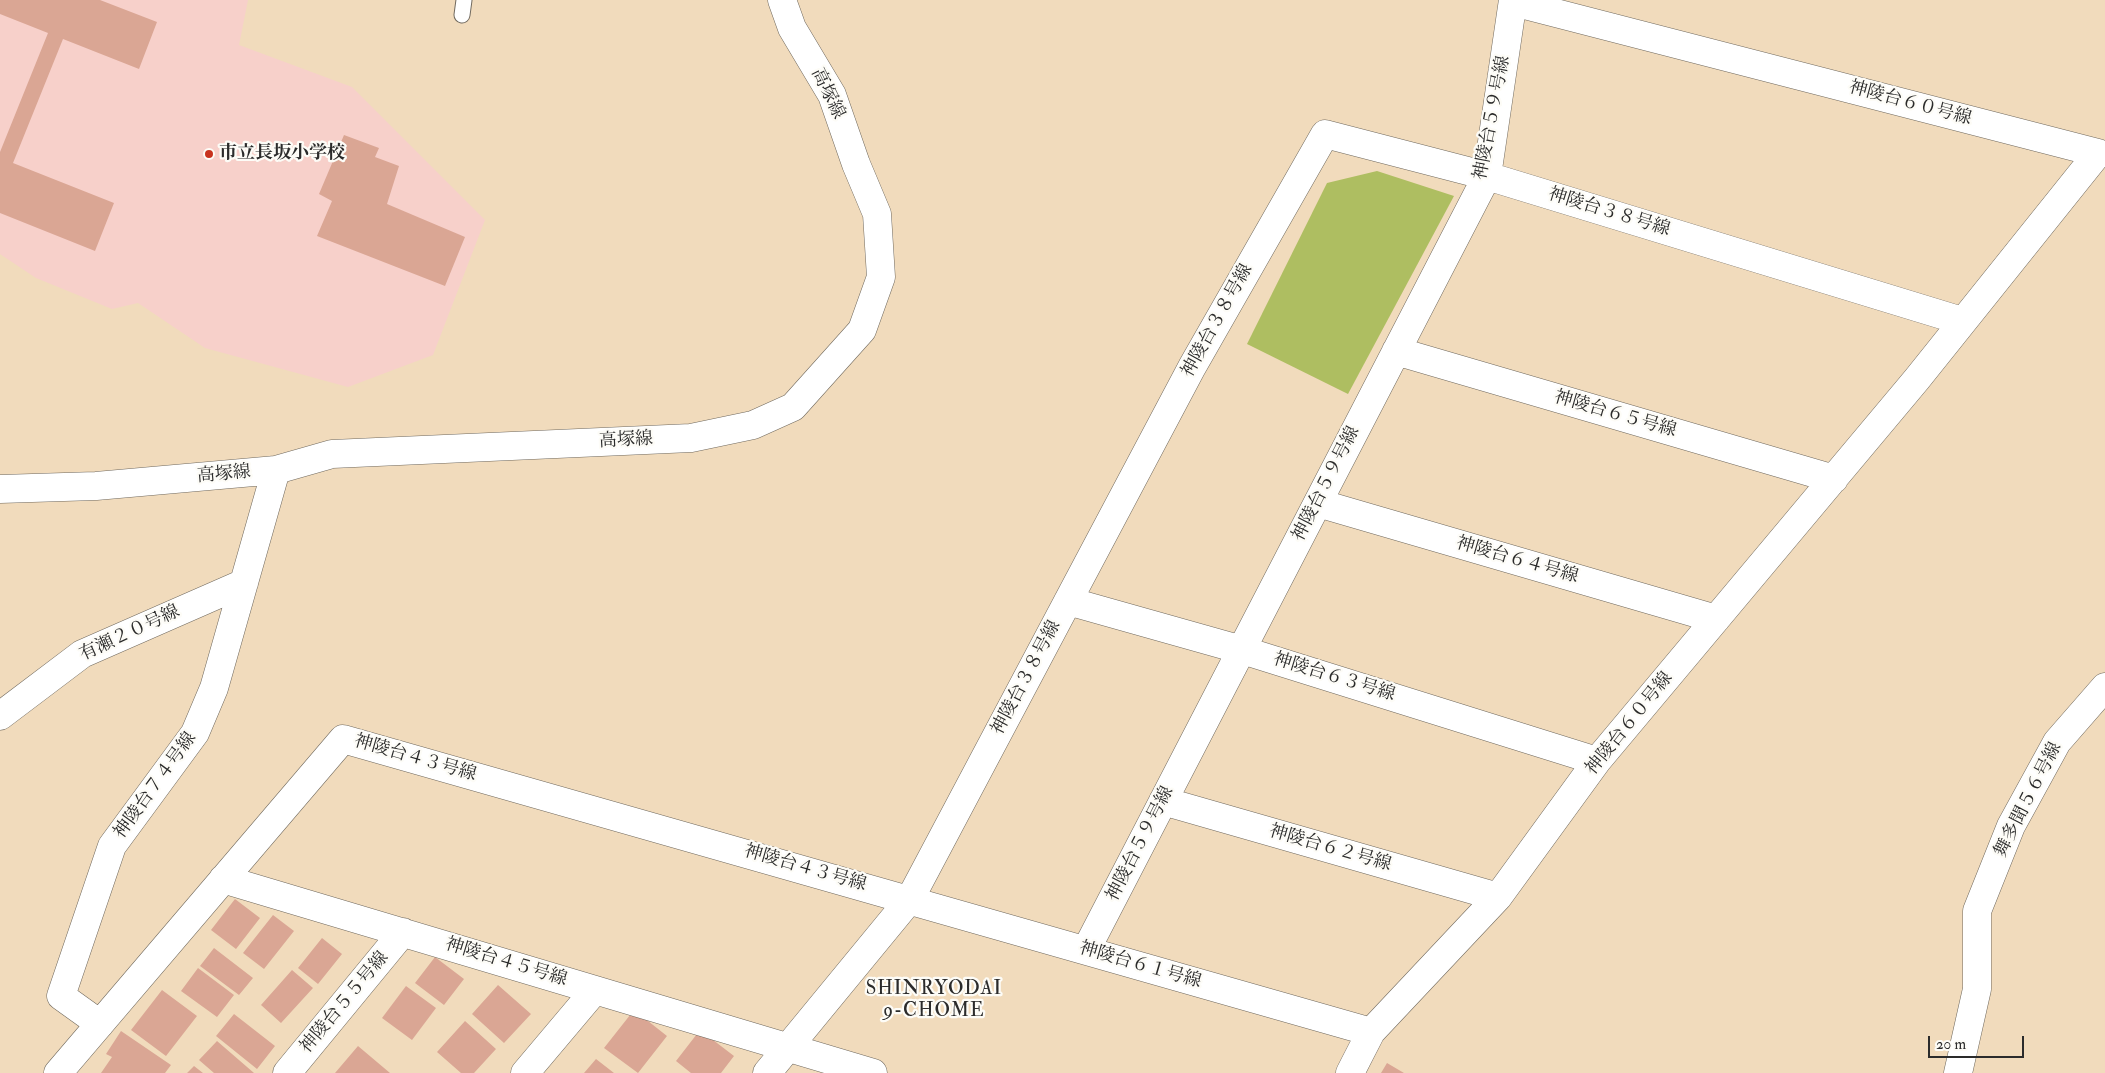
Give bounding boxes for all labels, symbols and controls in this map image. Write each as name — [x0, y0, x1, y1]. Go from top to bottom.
street label: 神陵台５９号線 — [1470, 54, 1516, 182]
street label: 高塚線 — [805, 65, 849, 123]
street label: 神陵台６０号線 — [1846, 77, 1974, 131]
place label: 市立長坂小学校 — [219, 143, 345, 165]
marker: 市立長坂小学校 — [203, 148, 215, 160]
street label: 神陵台３８号線 — [1546, 184, 1672, 242]
street label: 神陵台３８号線 — [1178, 261, 1258, 381]
street label: 神陵台６５号線 — [1551, 387, 1679, 443]
street label: 神陵台５９号線 — [1289, 423, 1365, 545]
street label: 高塚線 — [598, 429, 654, 453]
street label: 高塚線 — [196, 462, 252, 488]
street label: 神陵台６４号線 — [1453, 533, 1581, 589]
street label: 有瀬２０号線 — [76, 601, 184, 667]
street label: 神陵台３８号線 — [988, 617, 1066, 739]
street label: 神陵台６３号線 — [1271, 649, 1397, 707]
street label: 神陵台６０号線 — [1582, 668, 1678, 780]
street label: 神陵台７４号線 — [110, 729, 202, 843]
street label: 神陵台４３号線 — [351, 731, 479, 787]
street label: 舞多聞５６号線 — [1991, 739, 2067, 861]
street label: 神陵台５９号線 — [1103, 783, 1179, 905]
street label: 神陵台６２号線 — [1266, 821, 1394, 877]
street label: 神陵台４３号線 — [741, 841, 869, 897]
street label: 神陵台４５号線 — [443, 934, 569, 992]
street label: 神陵台６１号線 — [1076, 938, 1204, 994]
street label: 神陵台５５号線 — [296, 948, 394, 1058]
district label: SHINRYODAI 9-CHOME — [864, 979, 1004, 1023]
scale bar — [1930, 1026, 2026, 1058]
text: 20 m — [1936, 1035, 1966, 1054]

